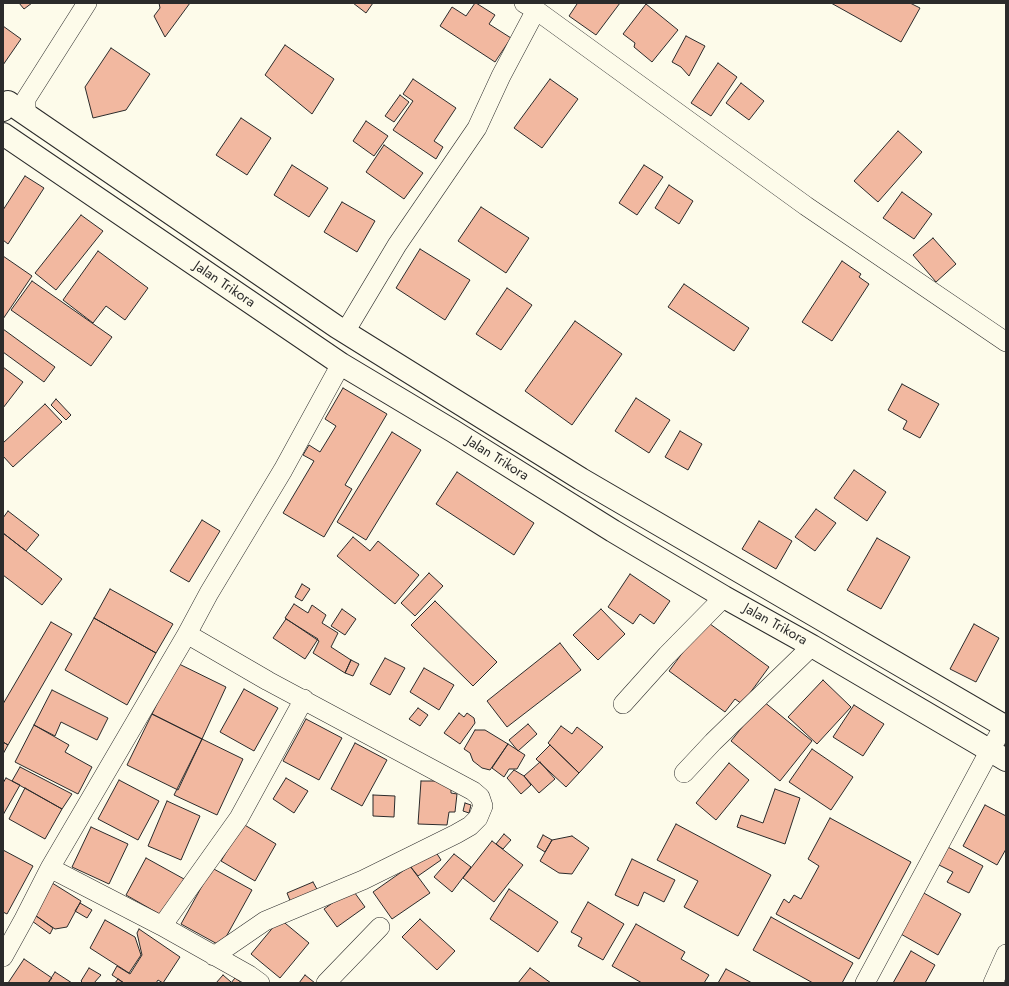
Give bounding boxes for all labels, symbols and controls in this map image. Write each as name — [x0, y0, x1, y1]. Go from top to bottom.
street label: Jalan Trikora — [190, 258, 258, 312]
street label: Jalan Trikora — [463, 433, 531, 485]
street label: Jalan Trikora — [740, 601, 810, 649]

